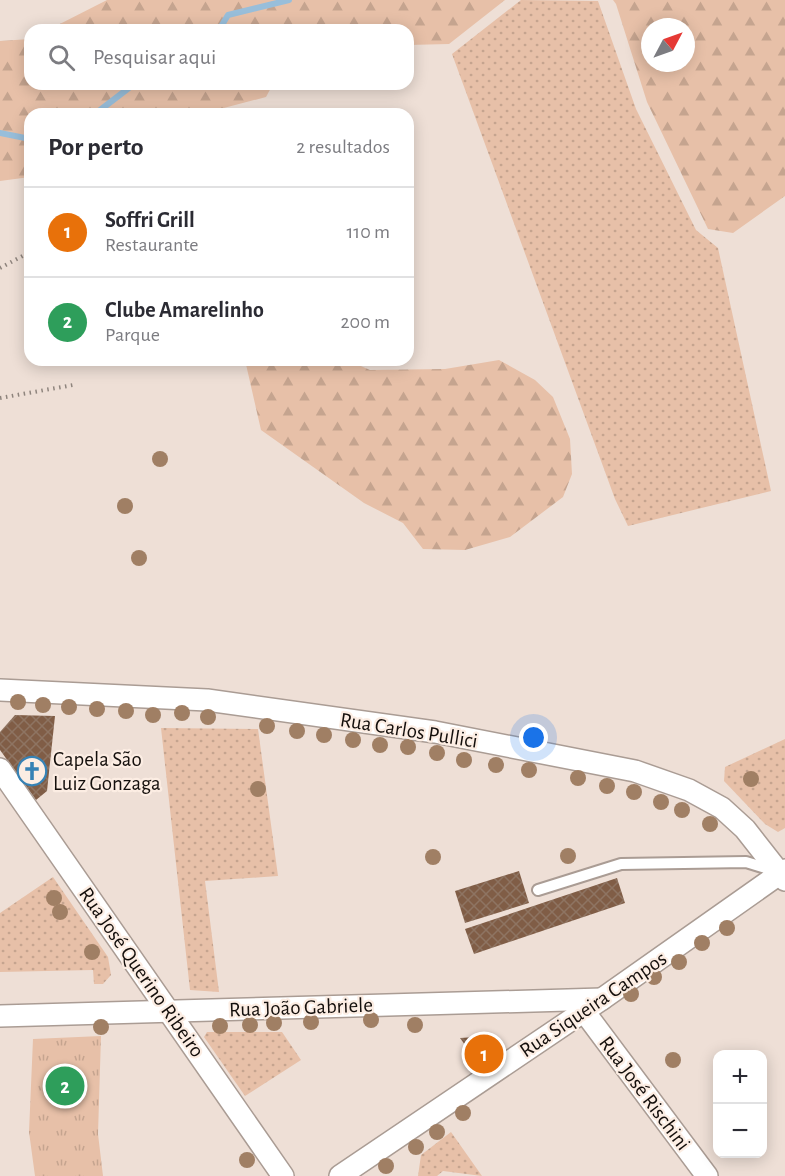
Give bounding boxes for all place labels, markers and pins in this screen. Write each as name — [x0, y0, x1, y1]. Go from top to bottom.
place label: Capela São Luiz Gonzaga — [53, 749, 161, 794]
church icon: Capela São Luiz Gonzaga — [16, 755, 48, 787]
pin: 1 — [464, 1032, 504, 1076]
pin: 2 — [46, 1064, 84, 1108]

